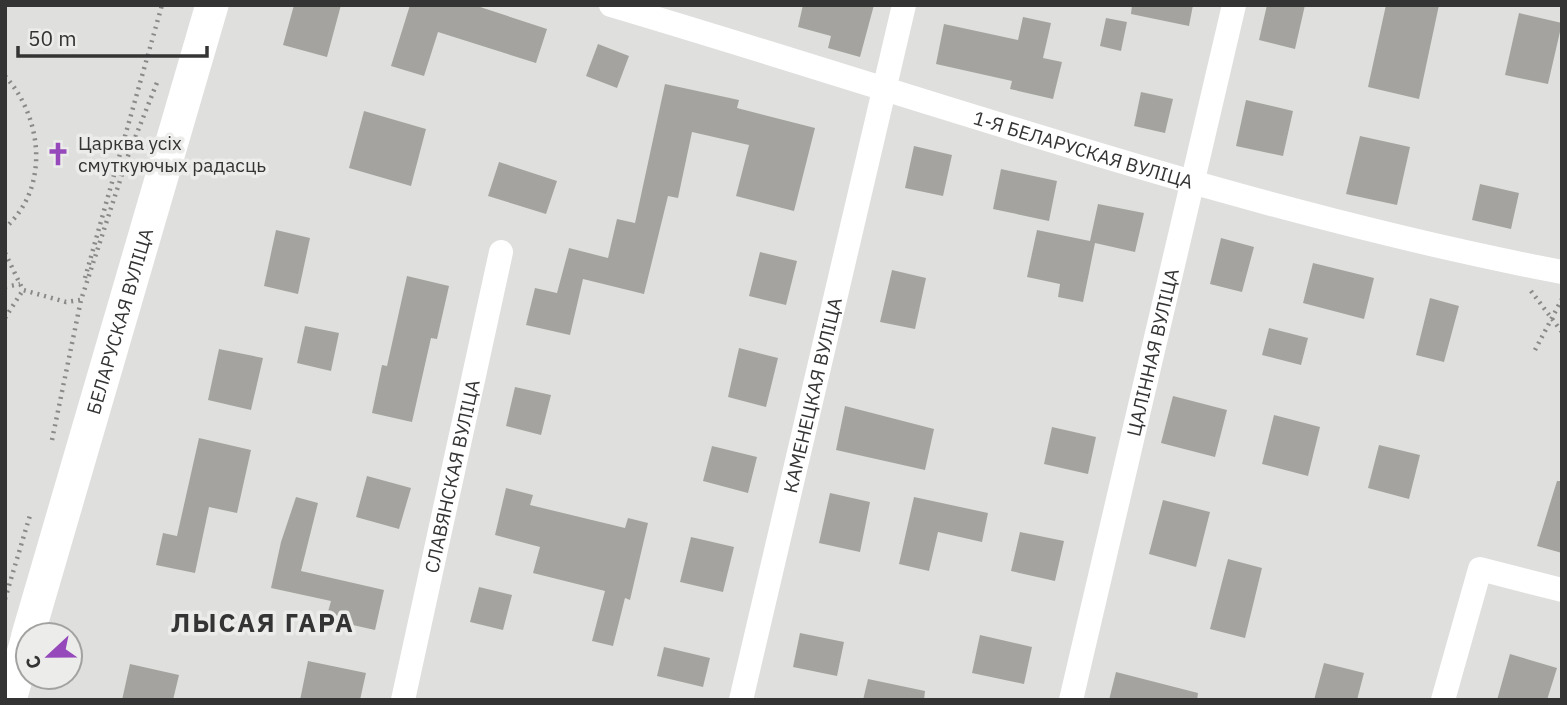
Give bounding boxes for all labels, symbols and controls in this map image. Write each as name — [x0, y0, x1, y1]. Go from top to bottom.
scale bar — [18, 14, 206, 58]
text: 50 m — [28, 24, 77, 52]
street label: 1-Я БЕЛАРУСКАЯ ВУЛІЦА — [971, 105, 1196, 194]
place label: Царква усіх смуткуючых радасць — [78, 131, 266, 177]
church icon: Царква усіх смуткуючых радасць — [44, 140, 72, 168]
street label: БЕЛАРУСКАЯ ВУЛІЦА — [81, 225, 158, 417]
street label: ЦАЛІННАЯ ВУЛІЦА — [1121, 266, 1184, 439]
street label: КАМЕНЕЦКАЯ ВУЛІЦА — [778, 295, 847, 495]
street label: СЛАВЯНСКАЯ ВУЛІЦА — [419, 377, 485, 575]
district label: ЛЫСАЯ ГАРА — [171, 605, 355, 639]
north arrow — [14, 621, 84, 691]
text: С — [20, 652, 47, 673]

